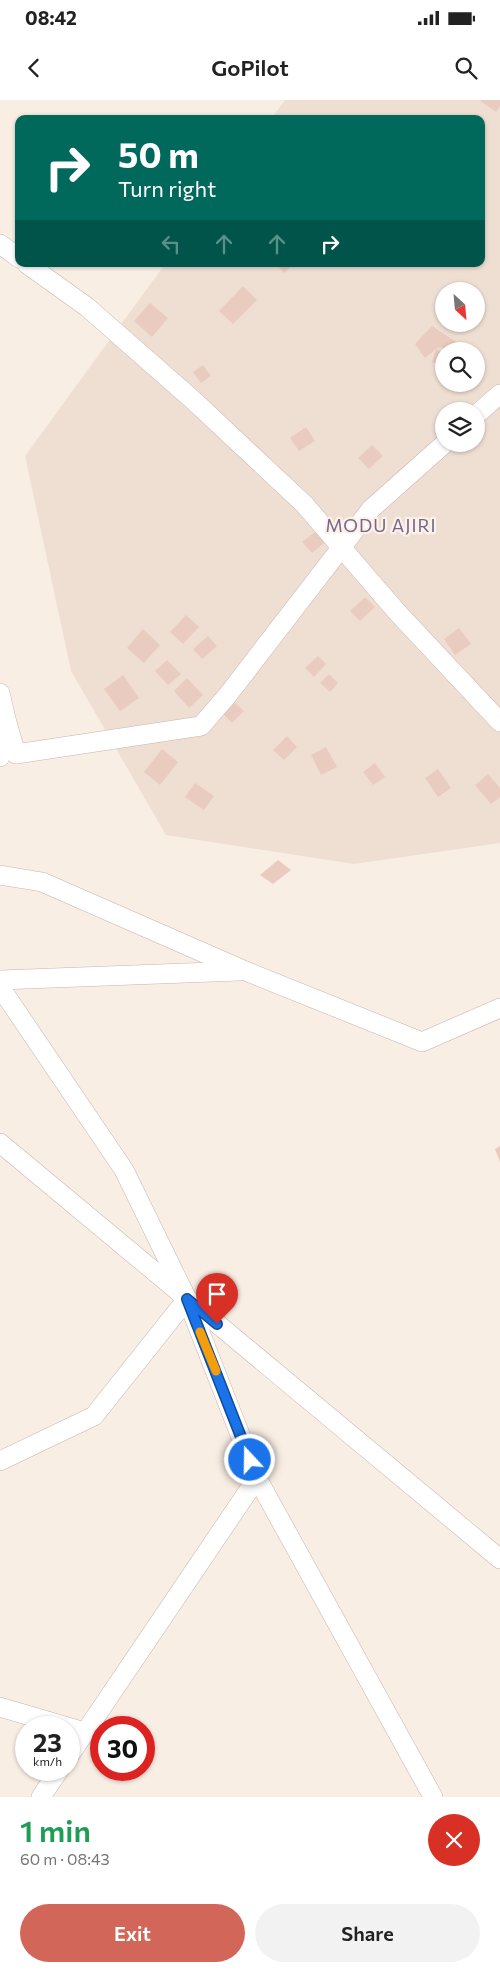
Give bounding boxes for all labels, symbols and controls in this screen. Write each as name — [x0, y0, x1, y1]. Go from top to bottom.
text: 08:42 — [25, 6, 77, 29]
icon: back — [20, 54, 48, 82]
text: GoPilot — [211, 54, 289, 81]
icon: search — [452, 54, 480, 82]
text: 50 m — [118, 132, 199, 175]
icon: right — [35, 135, 100, 200]
text: Turn right — [118, 175, 216, 202]
icon: left — [157, 230, 185, 258]
icon: ahead — [210, 230, 238, 258]
icon: ahead — [263, 230, 291, 258]
icon: right — [316, 230, 344, 258]
north arrow — [435, 282, 485, 332]
map controls — [435, 282, 485, 452]
button: search — [435, 342, 485, 392]
button: layers — [435, 402, 485, 452]
district label: MODU AJIRI — [325, 514, 437, 536]
pin — [196, 1273, 238, 1324]
icon: arrive — [203, 1280, 231, 1308]
position arrow — [223, 1433, 275, 1485]
speed limit sign: 30 — [90, 1716, 155, 1781]
text: 23 — [33, 1727, 62, 1757]
text: km/h — [33, 1754, 62, 1768]
text: 1 min — [20, 1811, 91, 1848]
button: close — [428, 1814, 480, 1866]
text: 60 m · 08:43 — [20, 1849, 110, 1868]
button: Exit — [20, 1904, 245, 1962]
button: Share — [255, 1904, 480, 1962]

